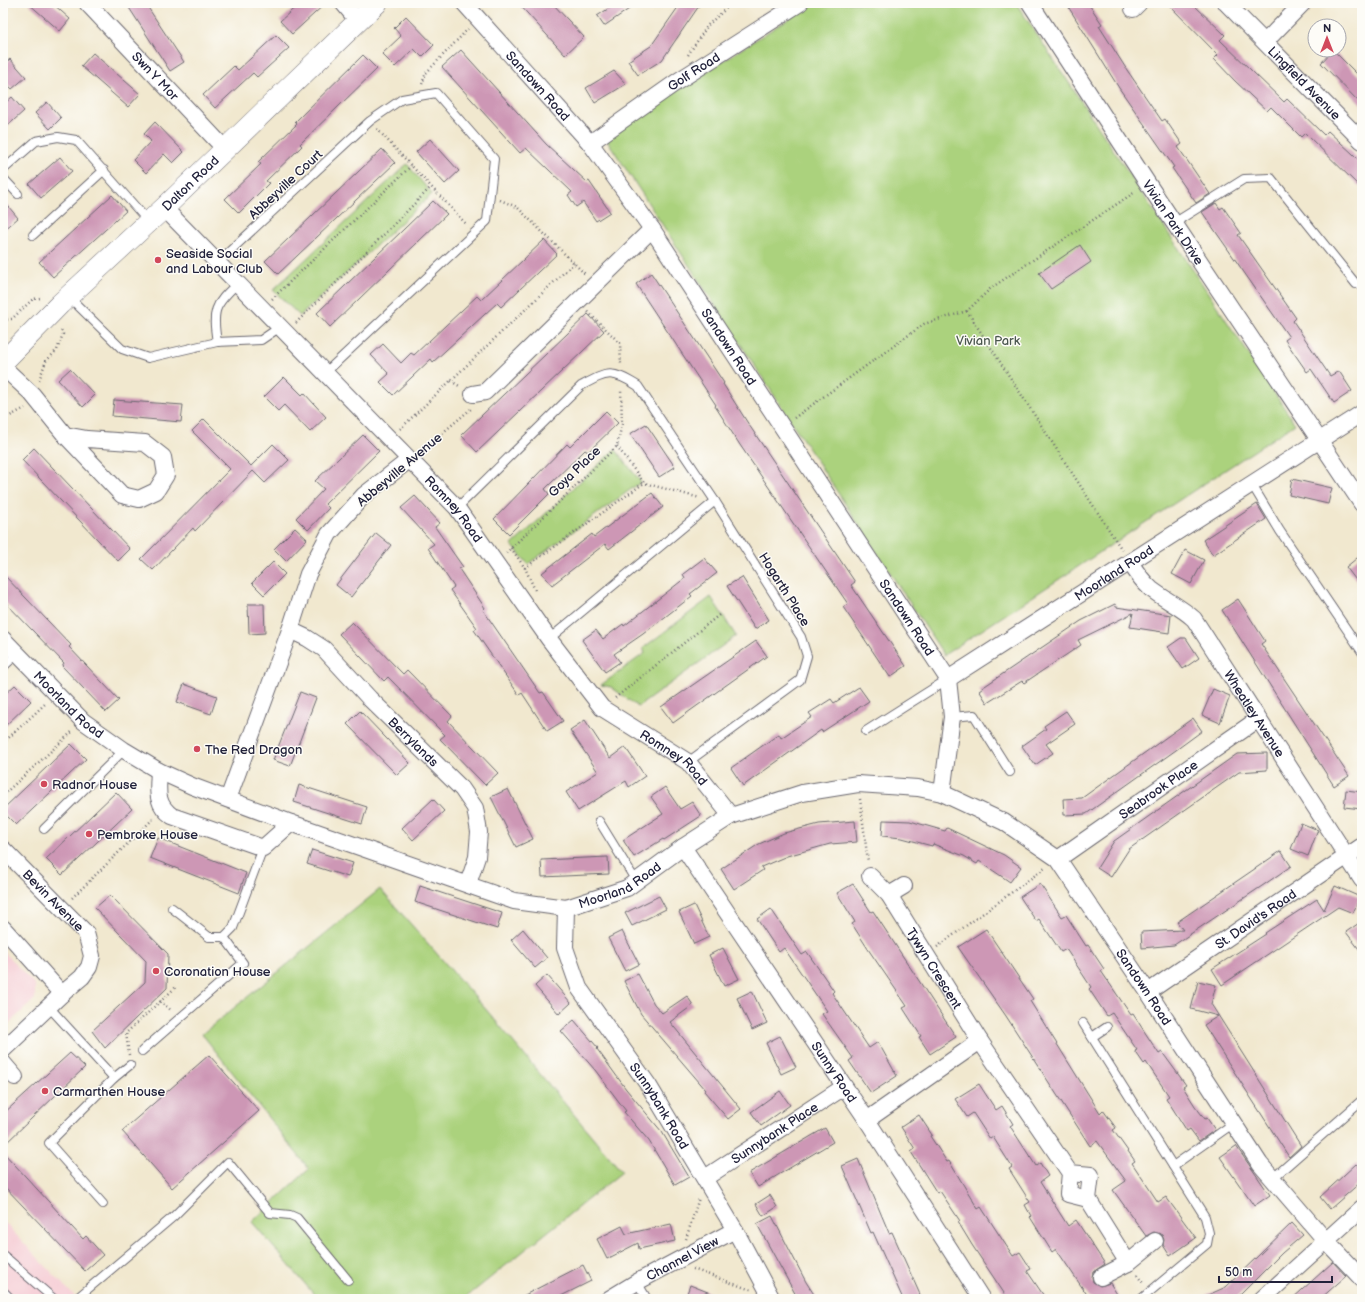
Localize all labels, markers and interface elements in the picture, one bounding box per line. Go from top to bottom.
north arrow [1307,18,1347,58]
text: N [1323,22,1331,35]
street label: Lingfield Avenue [1264,43,1344,124]
street label: Sandown Road [502,48,573,124]
street label: Swn Y Mor [128,49,182,104]
street label: Golf Road [665,49,723,95]
street label: Abbeyville Court [246,147,326,223]
street label: Dalton Road [159,153,223,215]
street label: Vivian Park Drive [1139,177,1207,268]
place label: Seaside Social and Labour Club [166,246,263,277]
marker: Seaside Social and Labour Club [153,255,163,265]
street label: Sandown Road [697,306,759,388]
park label: Vivian Park [956,333,1021,349]
street label: Abbeyville Avenue [354,429,446,510]
street label: Goya Place [545,443,604,501]
street label: Romney Road [421,473,486,546]
street label: Moorland Road [1072,542,1157,605]
street label: Hogarth Place [755,550,813,630]
street label: Sandown Road [876,576,937,659]
street label: Wheatley Avenue [1220,667,1288,761]
street label: Moorland Road [30,668,106,742]
street label: Berrylands [384,714,442,771]
street label: Romney Road [637,727,710,789]
place label: The Red Dragon [205,742,302,758]
marker: The Red Dragon [192,744,202,754]
street label: Seabrook Place [1116,757,1201,823]
place label: Radnor House [52,777,137,793]
marker: Radnor House [39,779,49,789]
place label: Pembroke House [97,827,198,843]
marker: Pembroke House [84,829,94,839]
street label: Moorland Road [577,859,664,912]
street label: Bevin Avenue [19,867,87,935]
street label: St. David's Road [1212,886,1300,953]
street label: Tywyn Crescent [903,925,965,1012]
street label: Sandown Road [1112,946,1174,1029]
place label: Coronation House [164,964,271,980]
marker: Coronation House [151,966,161,976]
street label: Sunny Road [807,1039,860,1106]
street label: Sunnybank Road [626,1060,692,1152]
place label: Carmarthen House [53,1084,165,1100]
marker: Carmarthen House [40,1086,50,1096]
street label: Sunnybank Place [729,1099,822,1168]
street label: Channel View [644,1233,722,1285]
scale bar [1219,1258,1332,1284]
text: 50 m [1225,1265,1252,1280]

